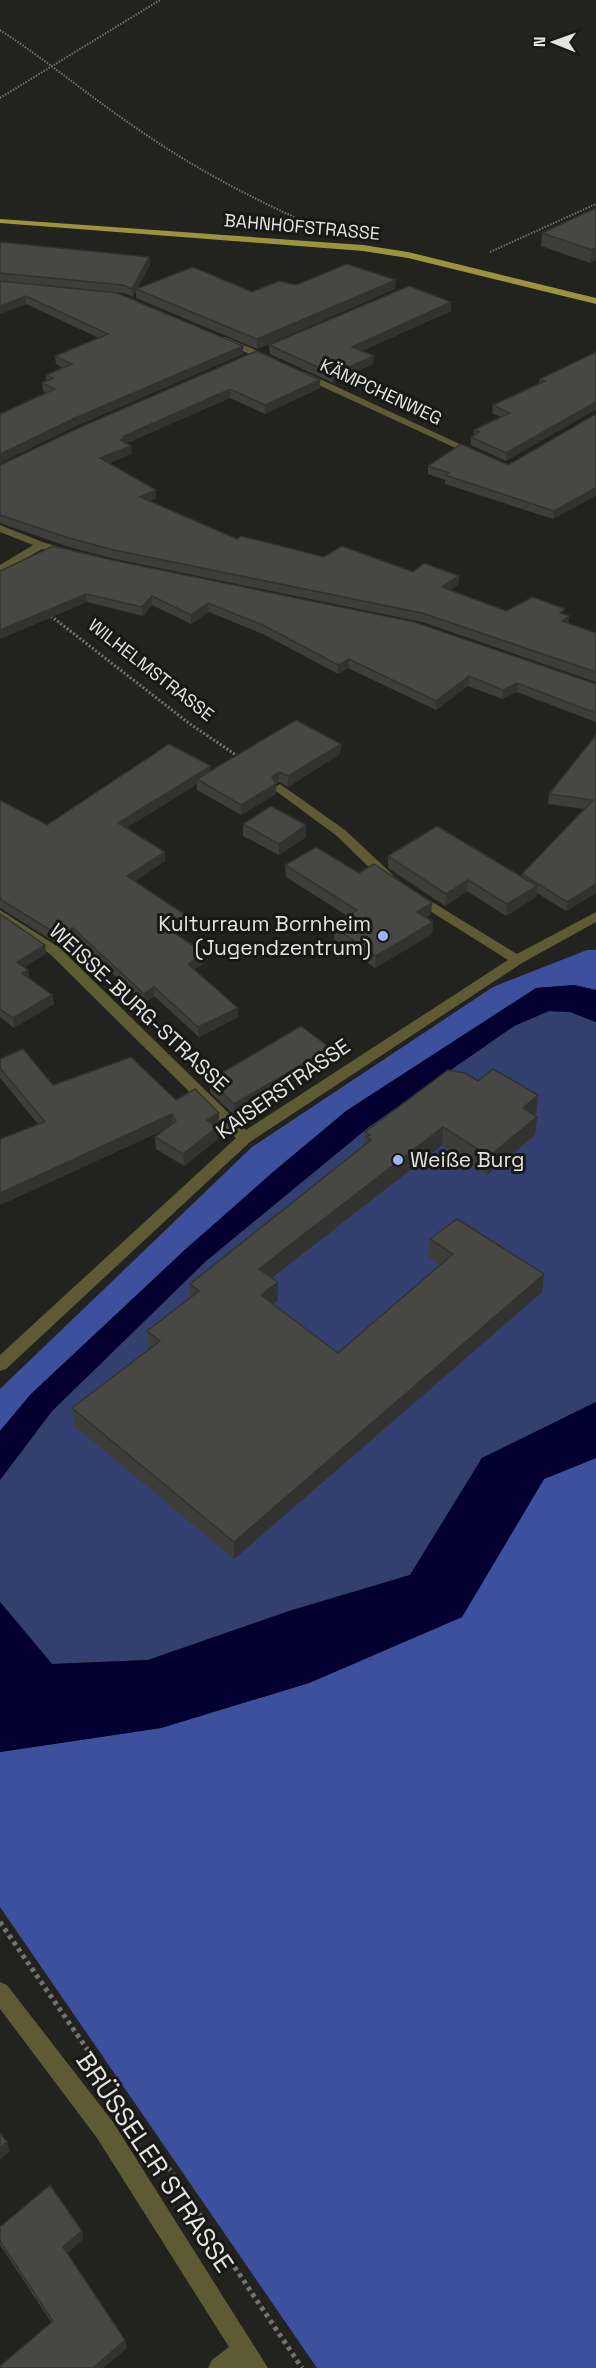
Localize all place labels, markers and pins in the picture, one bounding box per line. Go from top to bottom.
place label: Kulturraum Bornheim (Jugendzentrum) [158,910,371,961]
marker: Kulturraum Bornheim (Jugendzentrum) [376,929,390,943]
place label: Weiße Burg [410,1146,524,1173]
marker: Weiße Burg [391,1153,405,1167]

